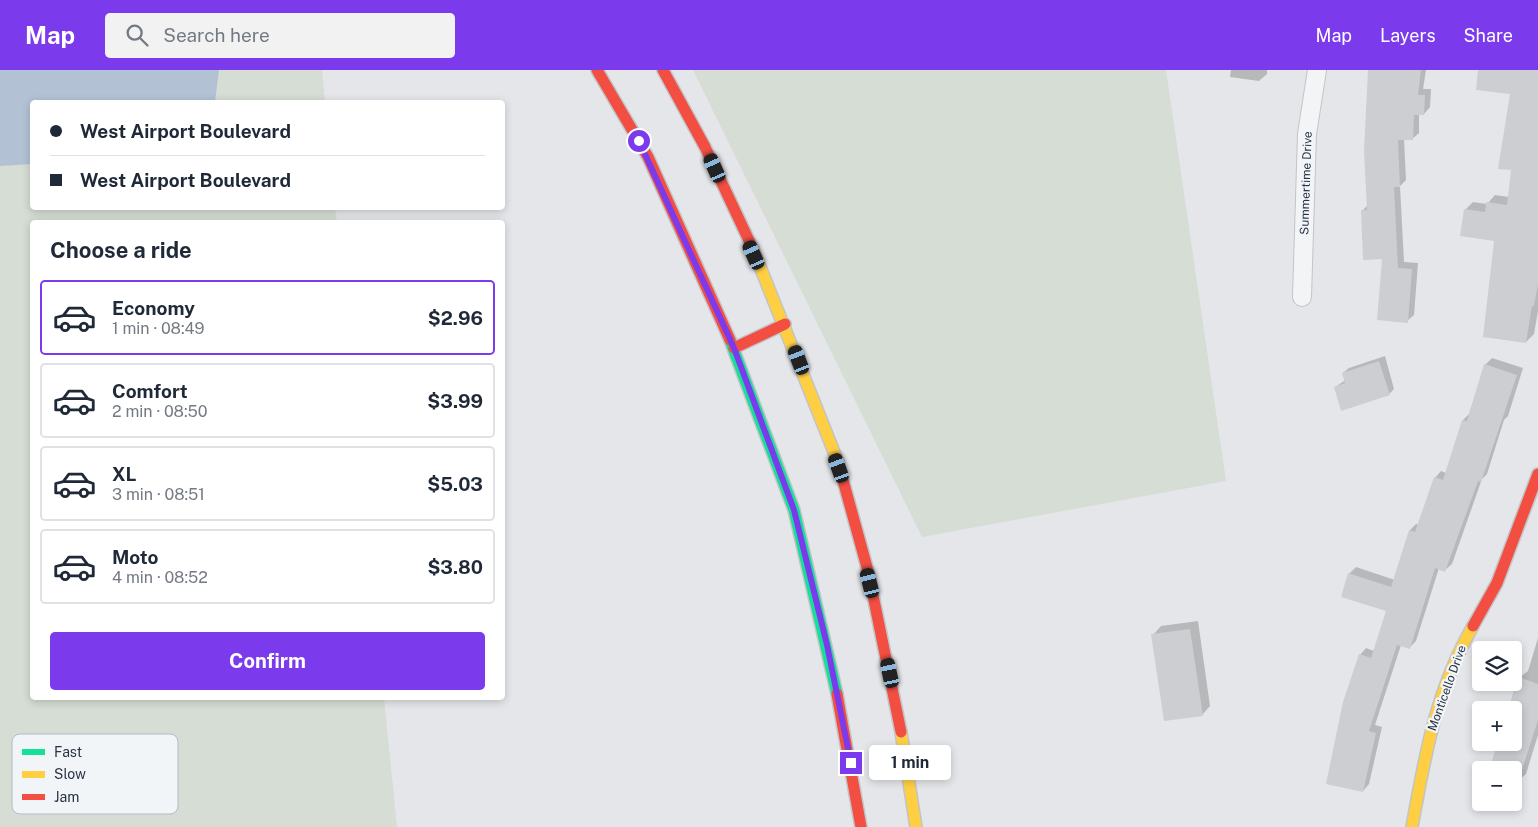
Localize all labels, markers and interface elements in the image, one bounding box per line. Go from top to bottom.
search box [105,13,455,58]
text: Map [25,21,75,49]
icon: search [123,21,151,49]
text: Search here [163,24,270,46]
text: Map [1316,25,1352,46]
text: Layers [1380,25,1436,46]
text: Share [1464,25,1513,46]
text: West Airport Boulevard [80,120,291,142]
route start [628,130,650,152]
street label: Summertime Drive [1297,131,1315,235]
car [702,151,727,185]
text: West Airport Boulevard [80,169,291,191]
text: Choose a ride [50,237,192,263]
car [741,238,766,272]
icon: car [52,295,97,340]
text: Economy [112,297,195,319]
text: $2.96 [428,307,483,329]
text: 1 min · 08:49 [112,319,204,338]
car [786,343,811,377]
icon: car [52,378,97,423]
text: Comfort [112,380,188,402]
text: $3.99 [427,390,483,412]
text: 2 min · 08:50 [112,402,208,421]
car [826,451,851,485]
icon: car [52,461,97,506]
text: XL [112,463,137,485]
text: $5.03 [427,473,483,495]
text: 3 min · 08:51 [112,485,205,504]
icon: car [52,544,97,589]
text: Moto [112,546,158,568]
text: $3.80 [427,556,483,578]
car [859,567,880,599]
text: 4 min · 08:52 [112,568,208,587]
button: Confirm [50,632,485,690]
map controls [1472,641,1522,811]
button: layers [1472,641,1522,691]
street label: Monticello Drive [1425,643,1469,733]
car [879,657,900,689]
button: + [1472,701,1522,751]
legend [12,734,178,814]
text: Fast [54,744,82,760]
callout: 1 min [868,746,951,780]
route end [840,752,862,774]
text: 1 min [891,753,929,772]
button: − [1472,761,1522,811]
text: Slow [54,766,86,782]
text: Jam [54,789,79,805]

